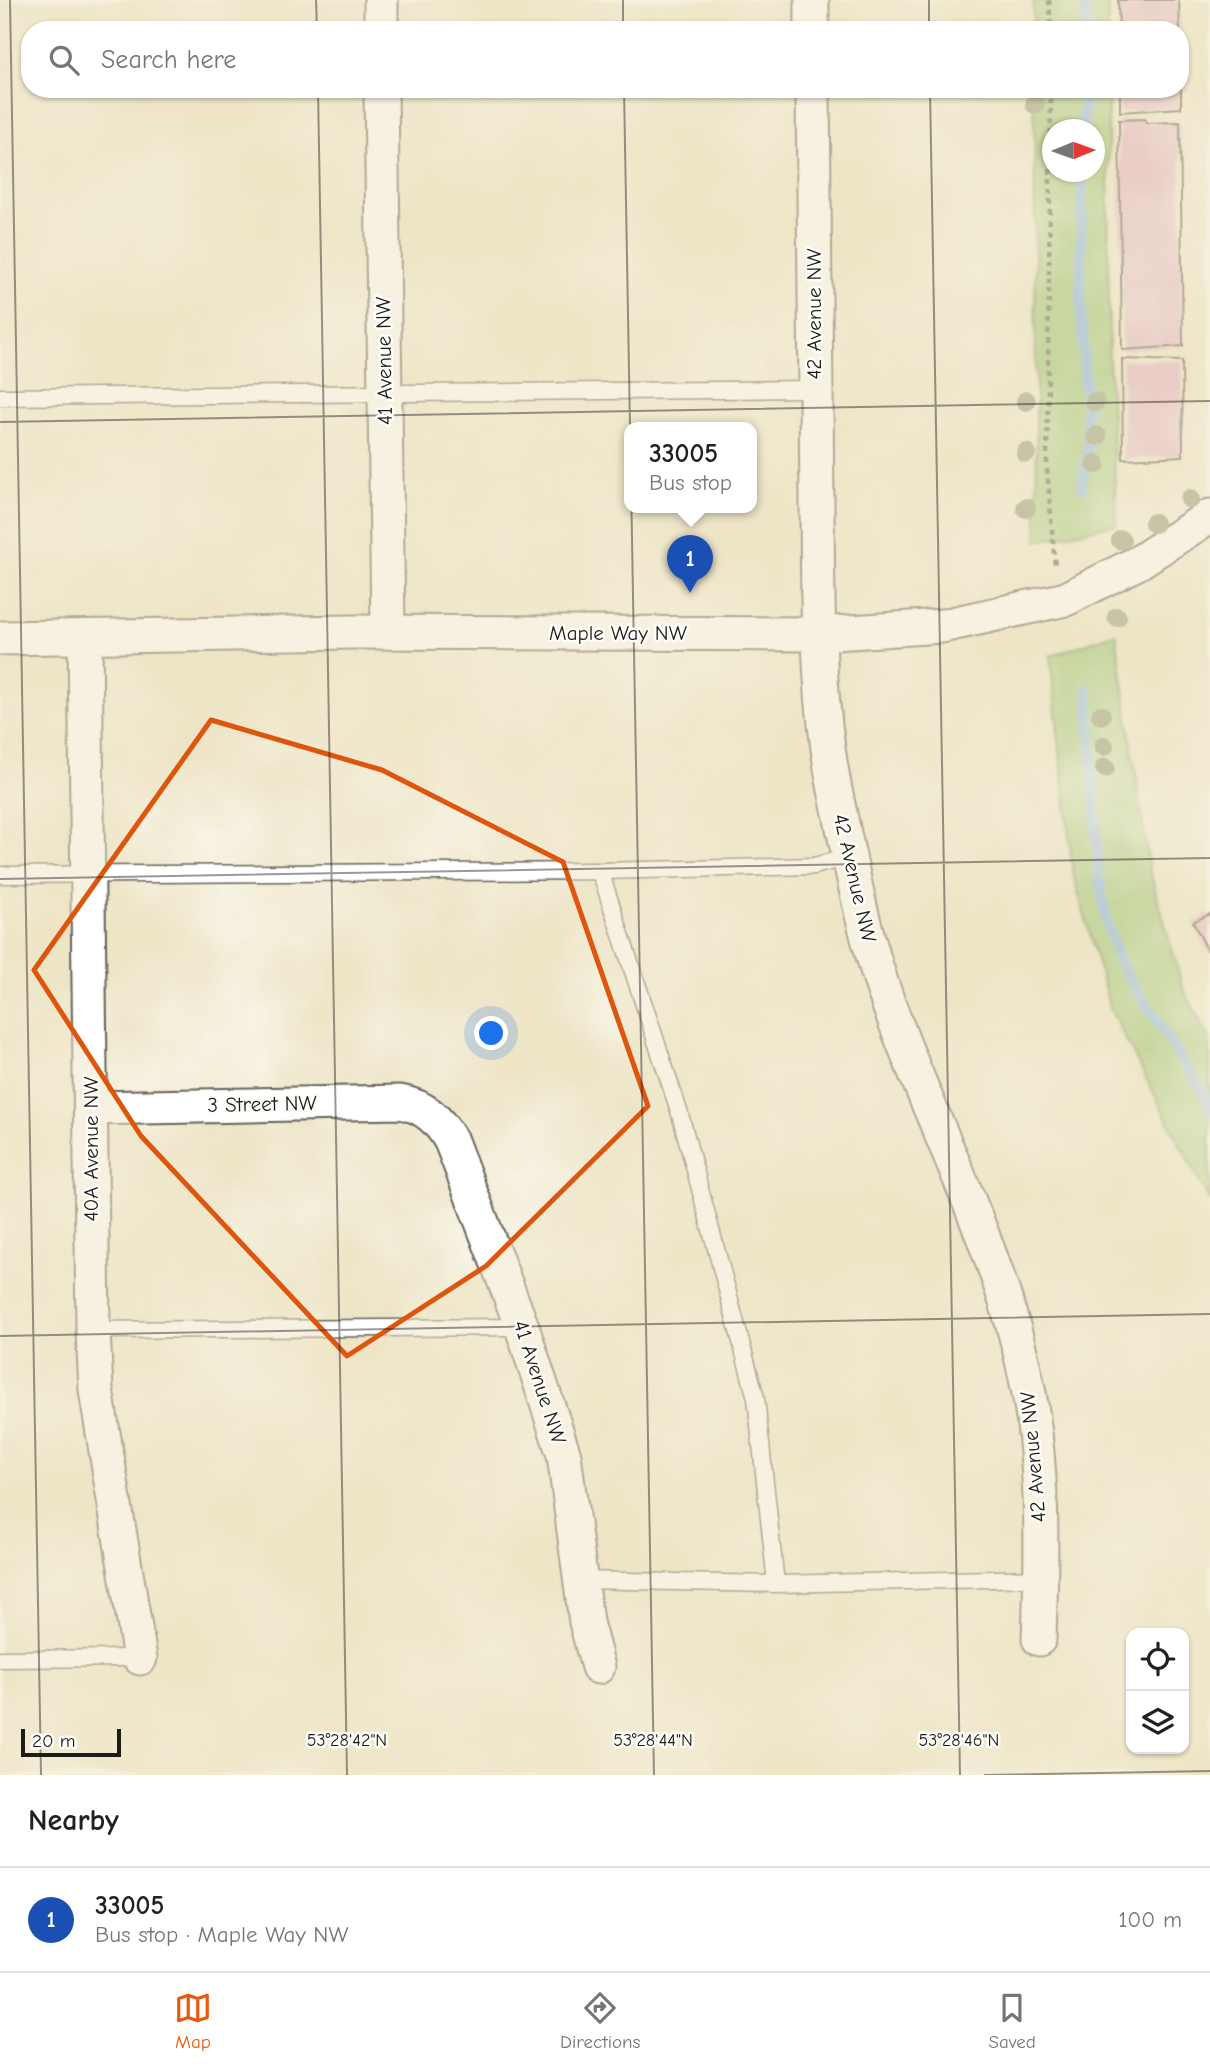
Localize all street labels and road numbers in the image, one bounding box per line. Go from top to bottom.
street label: 42 Avenue NW [802,248,826,380]
street label: 41 Avenue NW [371,296,397,425]
street label: Maple Way NW [549,621,688,645]
street label: 42 Avenue NW [829,811,882,945]
street label: 40A Avenue NW [79,1076,103,1222]
street label: 3 Street NW [207,1091,318,1117]
street label: 41 Avenue NW [509,1317,572,1448]
street label: 42 Avenue NW [1015,1390,1051,1523]

